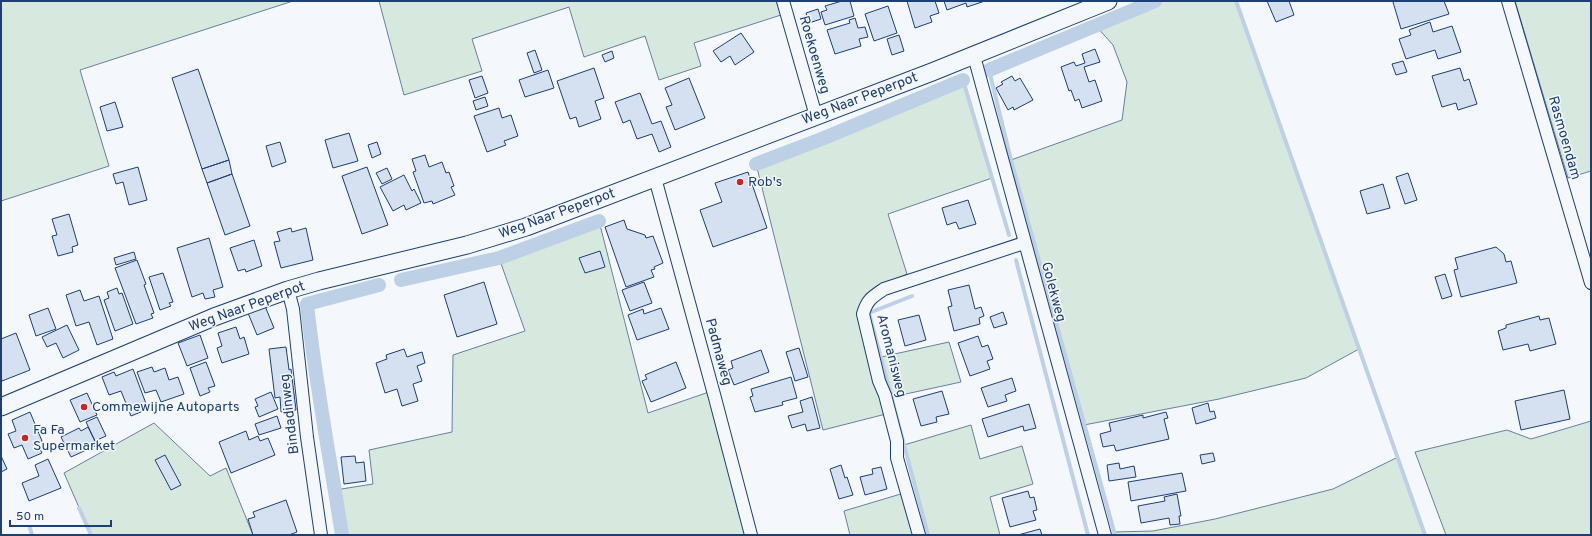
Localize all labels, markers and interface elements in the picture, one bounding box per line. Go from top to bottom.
street label: Roekoenweg [795,14,833,96]
street label: Weg Naar Peperpot [800,69,920,129]
street label: Rasmoendam [1544,94,1584,182]
place label: Rob's [748,174,782,191]
marker: Rob's [735,177,745,187]
street label: Weg Naar Peperpot [497,185,617,243]
street label: Golekweg [1037,260,1069,324]
street label: Weg Naar Peperpot [187,278,307,336]
street label: Aromanisweg [872,313,910,399]
street label: Padmaweg [701,317,735,387]
street label: Bindadinweg [277,373,303,455]
place label: Commewijne Autoparts [92,399,240,416]
marker: Commewijne Autoparts [79,402,89,412]
place label: Fa Fa Supermarket [33,422,115,455]
marker: Fa Fa Supermarket [20,433,30,443]
scale bar [10,502,111,528]
text: 50 m [16,509,44,525]

